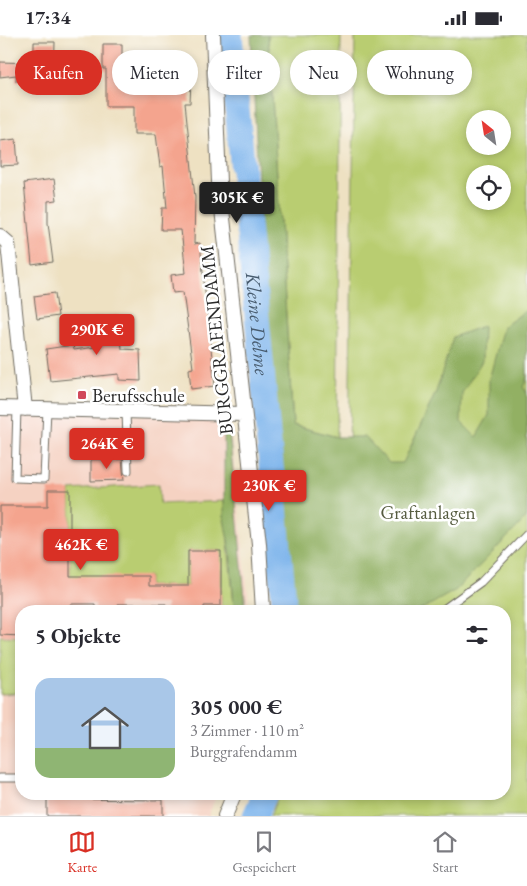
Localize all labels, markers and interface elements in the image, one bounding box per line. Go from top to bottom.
text: 17:34 [25,5,71,30]
chip: Kaufen [15,50,102,95]
chip: Mieten [112,50,198,95]
chip: Filter [208,50,280,95]
chip: Neu [290,50,357,95]
chip: Wohnung [367,50,472,95]
north arrow [466,110,511,155]
map controls [466,110,511,210]
button: locate [466,165,511,210]
pin: 305K € [196,181,278,224]
text: 305K € [210,187,264,208]
street label: BURGGRAFENDAMM [194,244,239,436]
water label: Kleine Delme [240,270,275,376]
pin: 290K € [56,313,138,356]
text: 290K € [70,319,124,340]
place label: Berufsschule [92,383,185,408]
marker: Berufsschule [76,389,88,401]
pin: 264K € [66,427,148,470]
text: 264K € [80,433,134,454]
pin: 230K € [228,469,310,512]
text: 230K € [242,475,296,496]
park label: Graftanlagen [380,500,476,525]
pin: 462K € [40,529,122,571]
text: 462K € [54,534,108,555]
icon: filters [463,621,491,649]
text: 5 Objekte [35,622,121,649]
text: 305 000 € [190,693,282,720]
icon: home [75,698,135,758]
text: 3 Zimmer · 110 m² [190,720,304,741]
text: Burggrafendamm [190,741,298,762]
tab: Karte [68,828,97,876]
tab: Gespeichert [232,828,296,876]
tab: Start [431,828,459,876]

